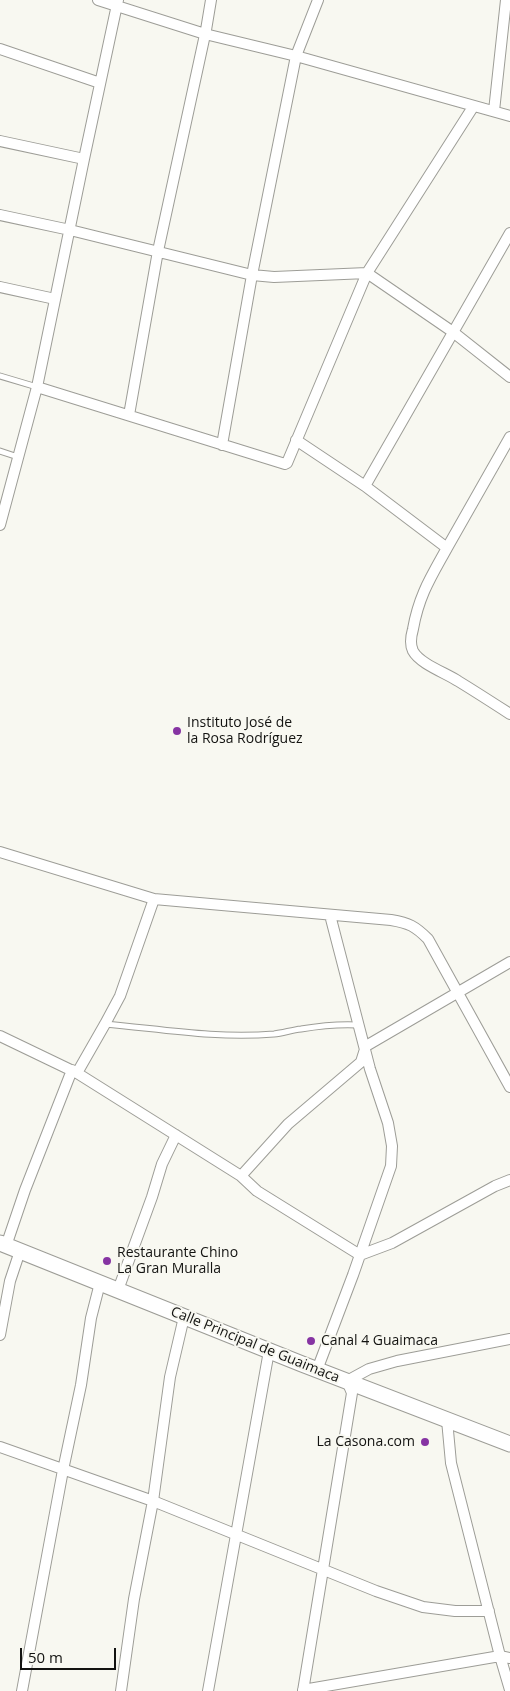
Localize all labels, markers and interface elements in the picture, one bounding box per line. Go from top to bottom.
place label: Instituto José de la Rosa Rodríguez [187,715,303,748]
marker: Instituto José de la Rosa Rodríguez [171,725,183,737]
place label: Restaurante Chino La Gran Muralla [117,1245,238,1278]
marker: Restaurante Chino La Gran Muralla [101,1255,113,1267]
street label: Calle Principal de Guaimaca [168,1303,342,1387]
place label: Canal 4 Guaimaca [321,1333,438,1349]
marker: Canal 4 Guaimaca [305,1335,317,1347]
place label: La Casona.com [316,1434,415,1450]
marker: La Casona.com [419,1436,431,1448]
scale bar [22,1638,119,1670]
text: 50 m [28,1647,63,1667]

